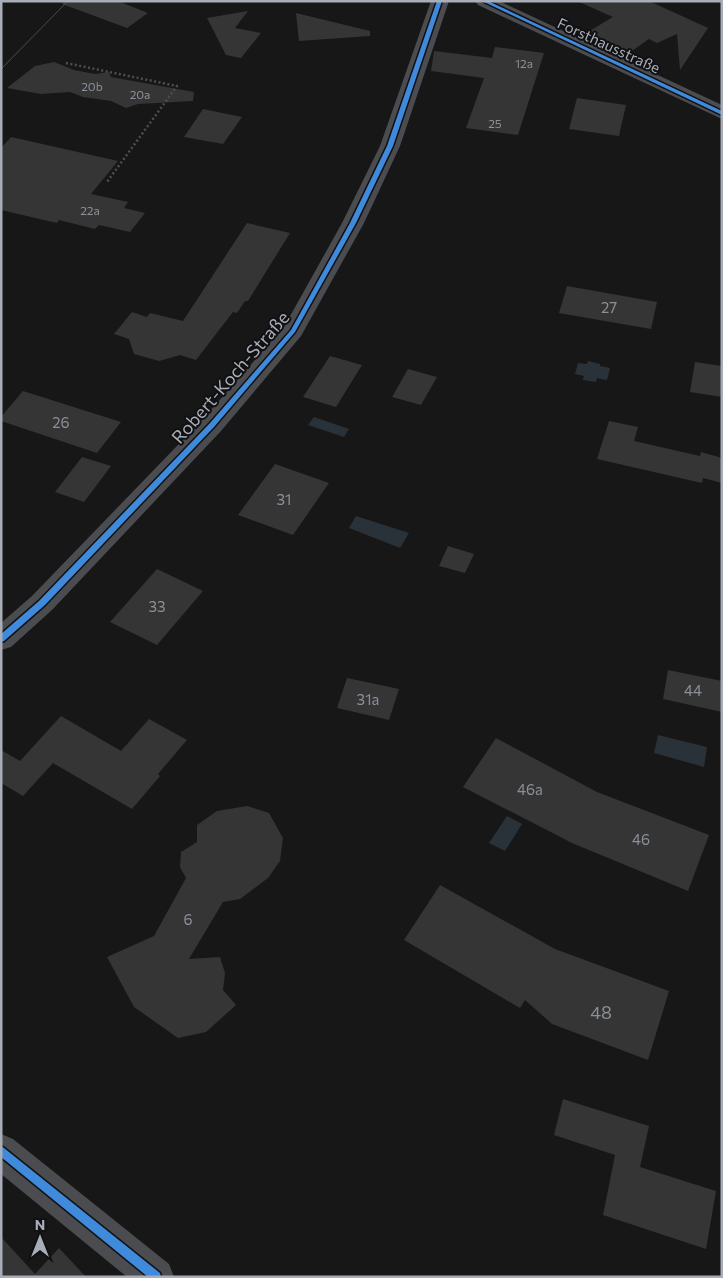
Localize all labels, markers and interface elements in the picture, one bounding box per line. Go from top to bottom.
street label: Forsthausstraße [555,13,663,77]
house number: 12a [515,56,533,70]
house number: 20b [81,79,103,93]
house number: 20a [130,87,150,101]
house number: 25 [488,116,502,130]
house number: 22a [80,203,100,217]
house number: 27 [601,298,617,316]
street label: Robert-Koch-Straße [167,306,293,448]
house number: 26 [52,413,70,431]
house number: 31 [277,490,291,508]
house number: 33 [148,597,166,615]
house number: 44 [684,681,702,699]
house number: 31a [357,690,379,708]
house number: 46a [517,780,543,798]
house number: 46 [632,830,650,848]
house number: 6 [183,910,193,928]
house number: 48 [590,1001,612,1023]
north arrow [15,1213,65,1263]
text: N [35,1216,45,1233]

